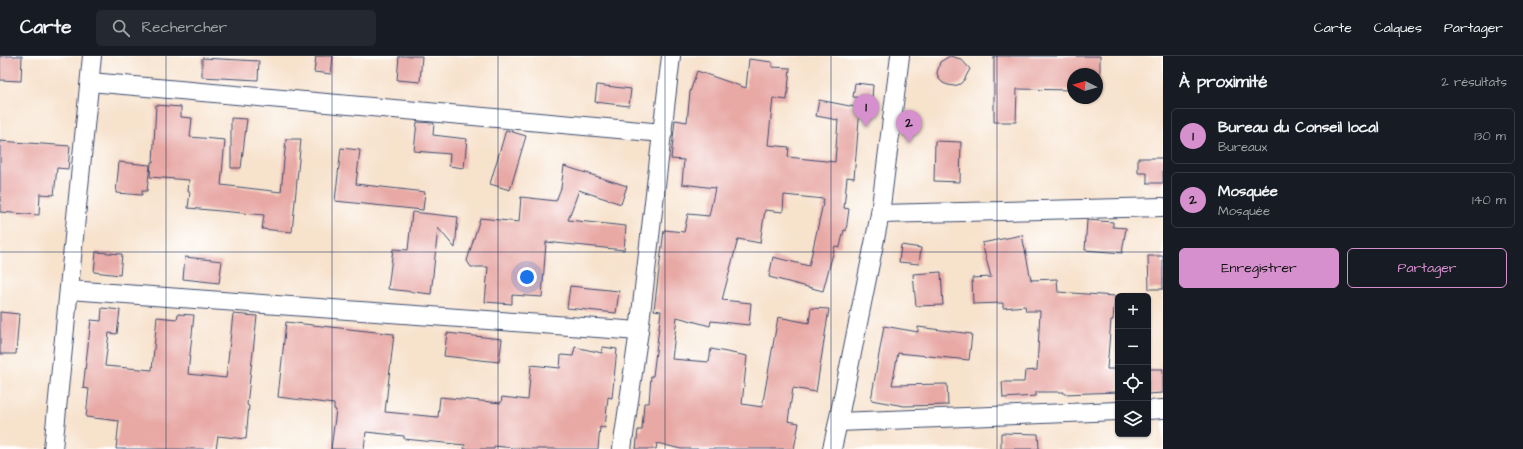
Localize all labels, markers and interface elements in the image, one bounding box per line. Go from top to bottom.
search box [96,10,376,46]
text: Carte [20,14,72,41]
icon: search [110,17,132,39]
text: Rechercher [142,17,227,38]
text: Carte [1314,18,1352,38]
text: Calques [1374,18,1422,38]
text: Partager [1444,18,1503,38]
north arrow [1067,68,1103,104]
text: À proximité [1179,70,1268,94]
text: 2 résultats [1441,73,1507,91]
pin: 1 [853,94,879,127]
pin: 2 [896,110,922,143]
text: Bureau du Conseil local [1218,117,1378,138]
text: 1 [1192,127,1194,145]
text: 130 m [1474,127,1506,145]
text: Bureaux [1218,138,1267,156]
text: Mosquée [1218,181,1278,202]
text: 2 [1189,191,1197,209]
text: 140 m [1472,191,1506,209]
text: Mosquée [1218,202,1270,220]
button: Enregistrer [1179,248,1339,288]
button: Partager [1347,248,1507,288]
your location [517,267,537,287]
map controls [1115,293,1151,437]
button: + [1115,293,1151,329]
button: − [1115,329,1151,365]
button: locate [1115,365,1151,401]
button: layers [1115,401,1151,437]

